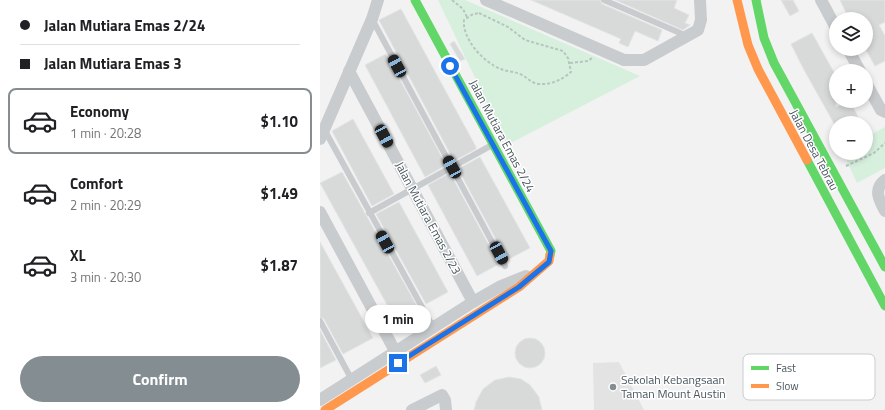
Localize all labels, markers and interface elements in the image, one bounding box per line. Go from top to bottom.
map controls [829,12,873,160]
button: layers [829,12,873,56]
text: Jalan Mutiara Emas 2/24 [44,14,205,37]
text: Jalan Mutiara Emas 3 [44,52,182,75]
car [386,53,408,79]
route start [441,57,459,75]
button: + [829,64,873,108]
street label: Jalan Mutiara Emas 2/24 [465,76,540,196]
text: Economy [70,100,129,123]
icon: car [22,103,58,139]
street label: Jalan Desa Tebrau [785,106,844,194]
text: $1.10 [261,110,298,133]
button: − [829,116,873,160]
text: 1 min · 20:28 [70,123,141,143]
car [373,123,395,149]
car [441,154,463,180]
street label: Jalan Mutiara Emas 2/23 [391,158,466,278]
text: Comfort [70,172,123,195]
icon: car [22,175,58,211]
text: $1.49 [261,182,298,205]
text: 2 min · 20:29 [70,195,141,215]
car [374,229,396,255]
car [488,240,510,266]
text: XL [70,244,86,267]
icon: car [22,247,58,283]
text: $1.87 [261,254,298,277]
text: 3 min · 20:30 [70,267,141,287]
callout: 1 min [365,305,431,333]
text: 1 min [382,309,414,329]
route end [389,354,407,372]
legend [743,354,875,400]
button: Confirm [20,356,300,402]
text: Fast [776,360,796,376]
place label: Sekolah Kebangsaan Taman Mount Austin [621,370,726,403]
text: Slow [776,378,799,394]
marker: Sekolah Kebangsaan Taman Mount Austin [608,382,618,392]

